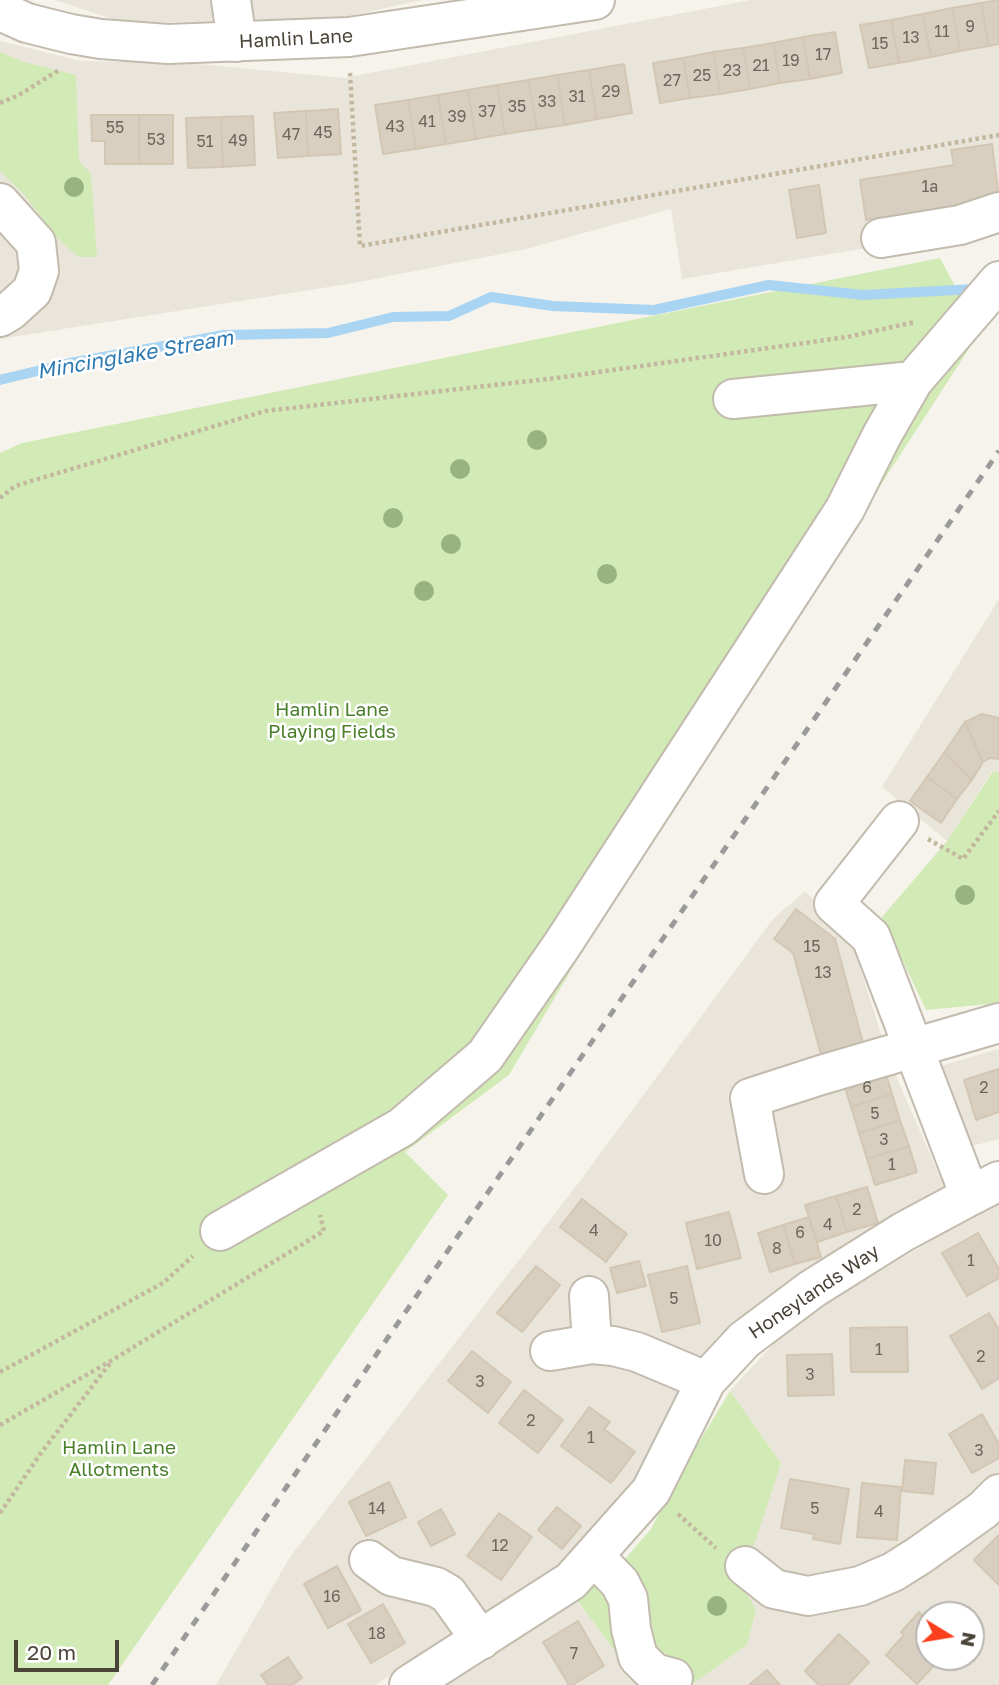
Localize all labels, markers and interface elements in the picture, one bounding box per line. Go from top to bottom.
house number: 9 [965,17,975,37]
house number: 11 [934,22,950,42]
street label: Hamlin Lane [238,25,354,53]
house number: 13 [902,28,920,48]
house number: 15 [871,34,889,54]
house number: 17 [815,45,831,65]
house number: 19 [782,51,800,71]
house number: 21 [752,56,770,76]
house number: 23 [723,61,741,81]
house number: 25 [693,66,711,86]
house number: 27 [663,71,681,91]
house number: 29 [602,82,620,102]
house number: 31 [568,87,586,107]
house number: 33 [538,92,556,112]
house number: 35 [508,97,526,117]
house number: 37 [478,102,496,122]
house number: 39 [447,107,467,127]
house number: 41 [418,112,436,132]
house number: 43 [385,117,405,137]
house number: 55 [106,118,124,138]
house number: 45 [313,123,333,143]
house number: 47 [282,125,300,145]
house number: 53 [147,130,165,150]
house number: 49 [228,131,248,151]
house number: 51 [196,132,214,152]
house number: 1a [922,177,938,197]
water label: Mincinglake Stream [35,325,235,385]
park label: Hamlin Lane Playing Fields [268,699,396,743]
house number: 15 [803,937,821,957]
house number: 13 [814,963,832,983]
house number: 6 [862,1078,872,1098]
house number: 2 [979,1078,989,1098]
house number: 5 [870,1104,880,1124]
house number: 3 [879,1130,889,1150]
house number: 1 [888,1155,896,1175]
house number: 2 [852,1200,862,1220]
house number: 4 [823,1215,833,1235]
house number: 4 [589,1221,599,1241]
house number: 6 [795,1223,805,1243]
house number: 10 [704,1231,722,1251]
house number: 8 [772,1239,782,1259]
street label: Honeylands Way [745,1240,883,1344]
house number: 1 [967,1251,975,1271]
house number: 5 [669,1289,679,1309]
house number: 1 [875,1340,883,1360]
house number: 2 [976,1347,986,1367]
house number: 3 [805,1365,815,1385]
house number: 3 [475,1372,485,1392]
house number: 2 [526,1411,536,1431]
house number: 1 [587,1428,595,1448]
park label: Hamlin Lane Allotments [62,1437,176,1481]
house number: 3 [974,1441,984,1461]
house number: 14 [368,1499,386,1519]
house number: 5 [810,1499,820,1519]
house number: 4 [874,1502,884,1522]
house number: 12 [491,1536,509,1556]
house number: 16 [323,1587,341,1607]
north arrow [915,1601,985,1671]
house number: 18 [368,1624,386,1644]
scale bar [18,1626,122,1670]
text: N [956,1630,982,1649]
text: 20 m [27,1639,76,1665]
house number: 7 [570,1644,578,1664]

